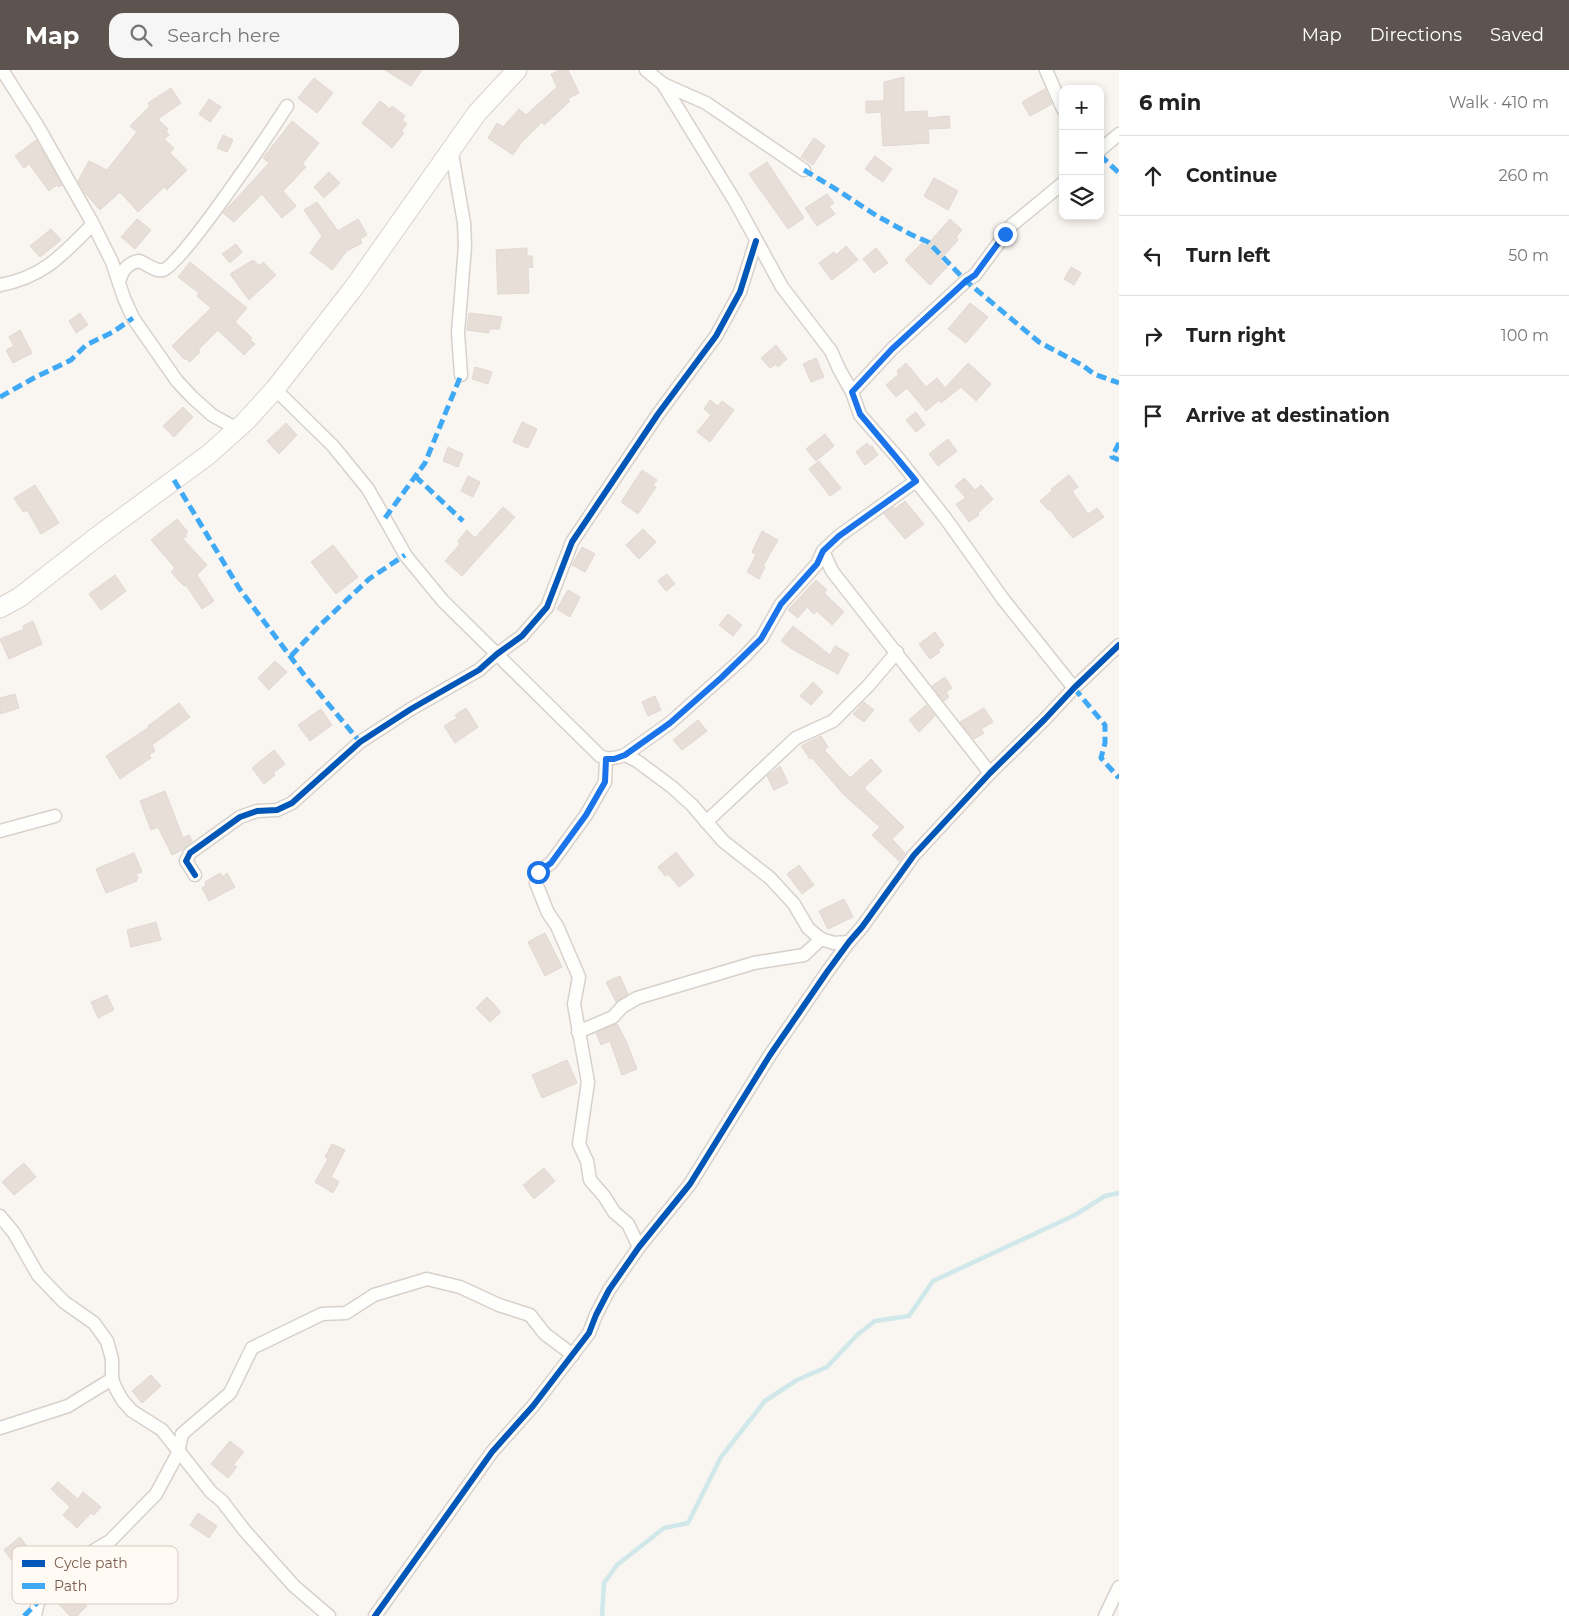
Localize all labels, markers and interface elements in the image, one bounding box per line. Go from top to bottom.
search box [109,13,459,58]
text: Map [25,21,79,50]
icon: search [127,21,155,49]
text: Search here [167,24,280,47]
text: Map [1302,24,1342,46]
text: Directions [1370,24,1462,46]
text: Saved [1490,24,1544,46]
map controls [1059,85,1104,220]
button: + [1059,85,1104,130]
text: 6 min [1139,90,1201,115]
text: Walk · 410 m [1449,93,1549,112]
button: − [1059,130,1104,175]
icon: ahead [1139,162,1167,190]
text: Continue [1186,164,1277,187]
text: 260 m [1498,166,1549,185]
button: layers [1059,175,1104,220]
route end [994,223,1017,246]
icon: left [1139,242,1167,270]
text: Turn left [1186,244,1271,267]
text: 50 m [1508,246,1549,265]
icon: right [1139,322,1167,350]
text: Turn right [1186,324,1286,347]
text: 100 m [1501,326,1549,345]
icon: arrive [1139,402,1167,430]
text: Arrive at destination [1186,404,1390,427]
route start [527,861,550,884]
legend [12,1546,178,1604]
text: Cycle path [54,1554,128,1572]
text: Path [54,1577,87,1595]

